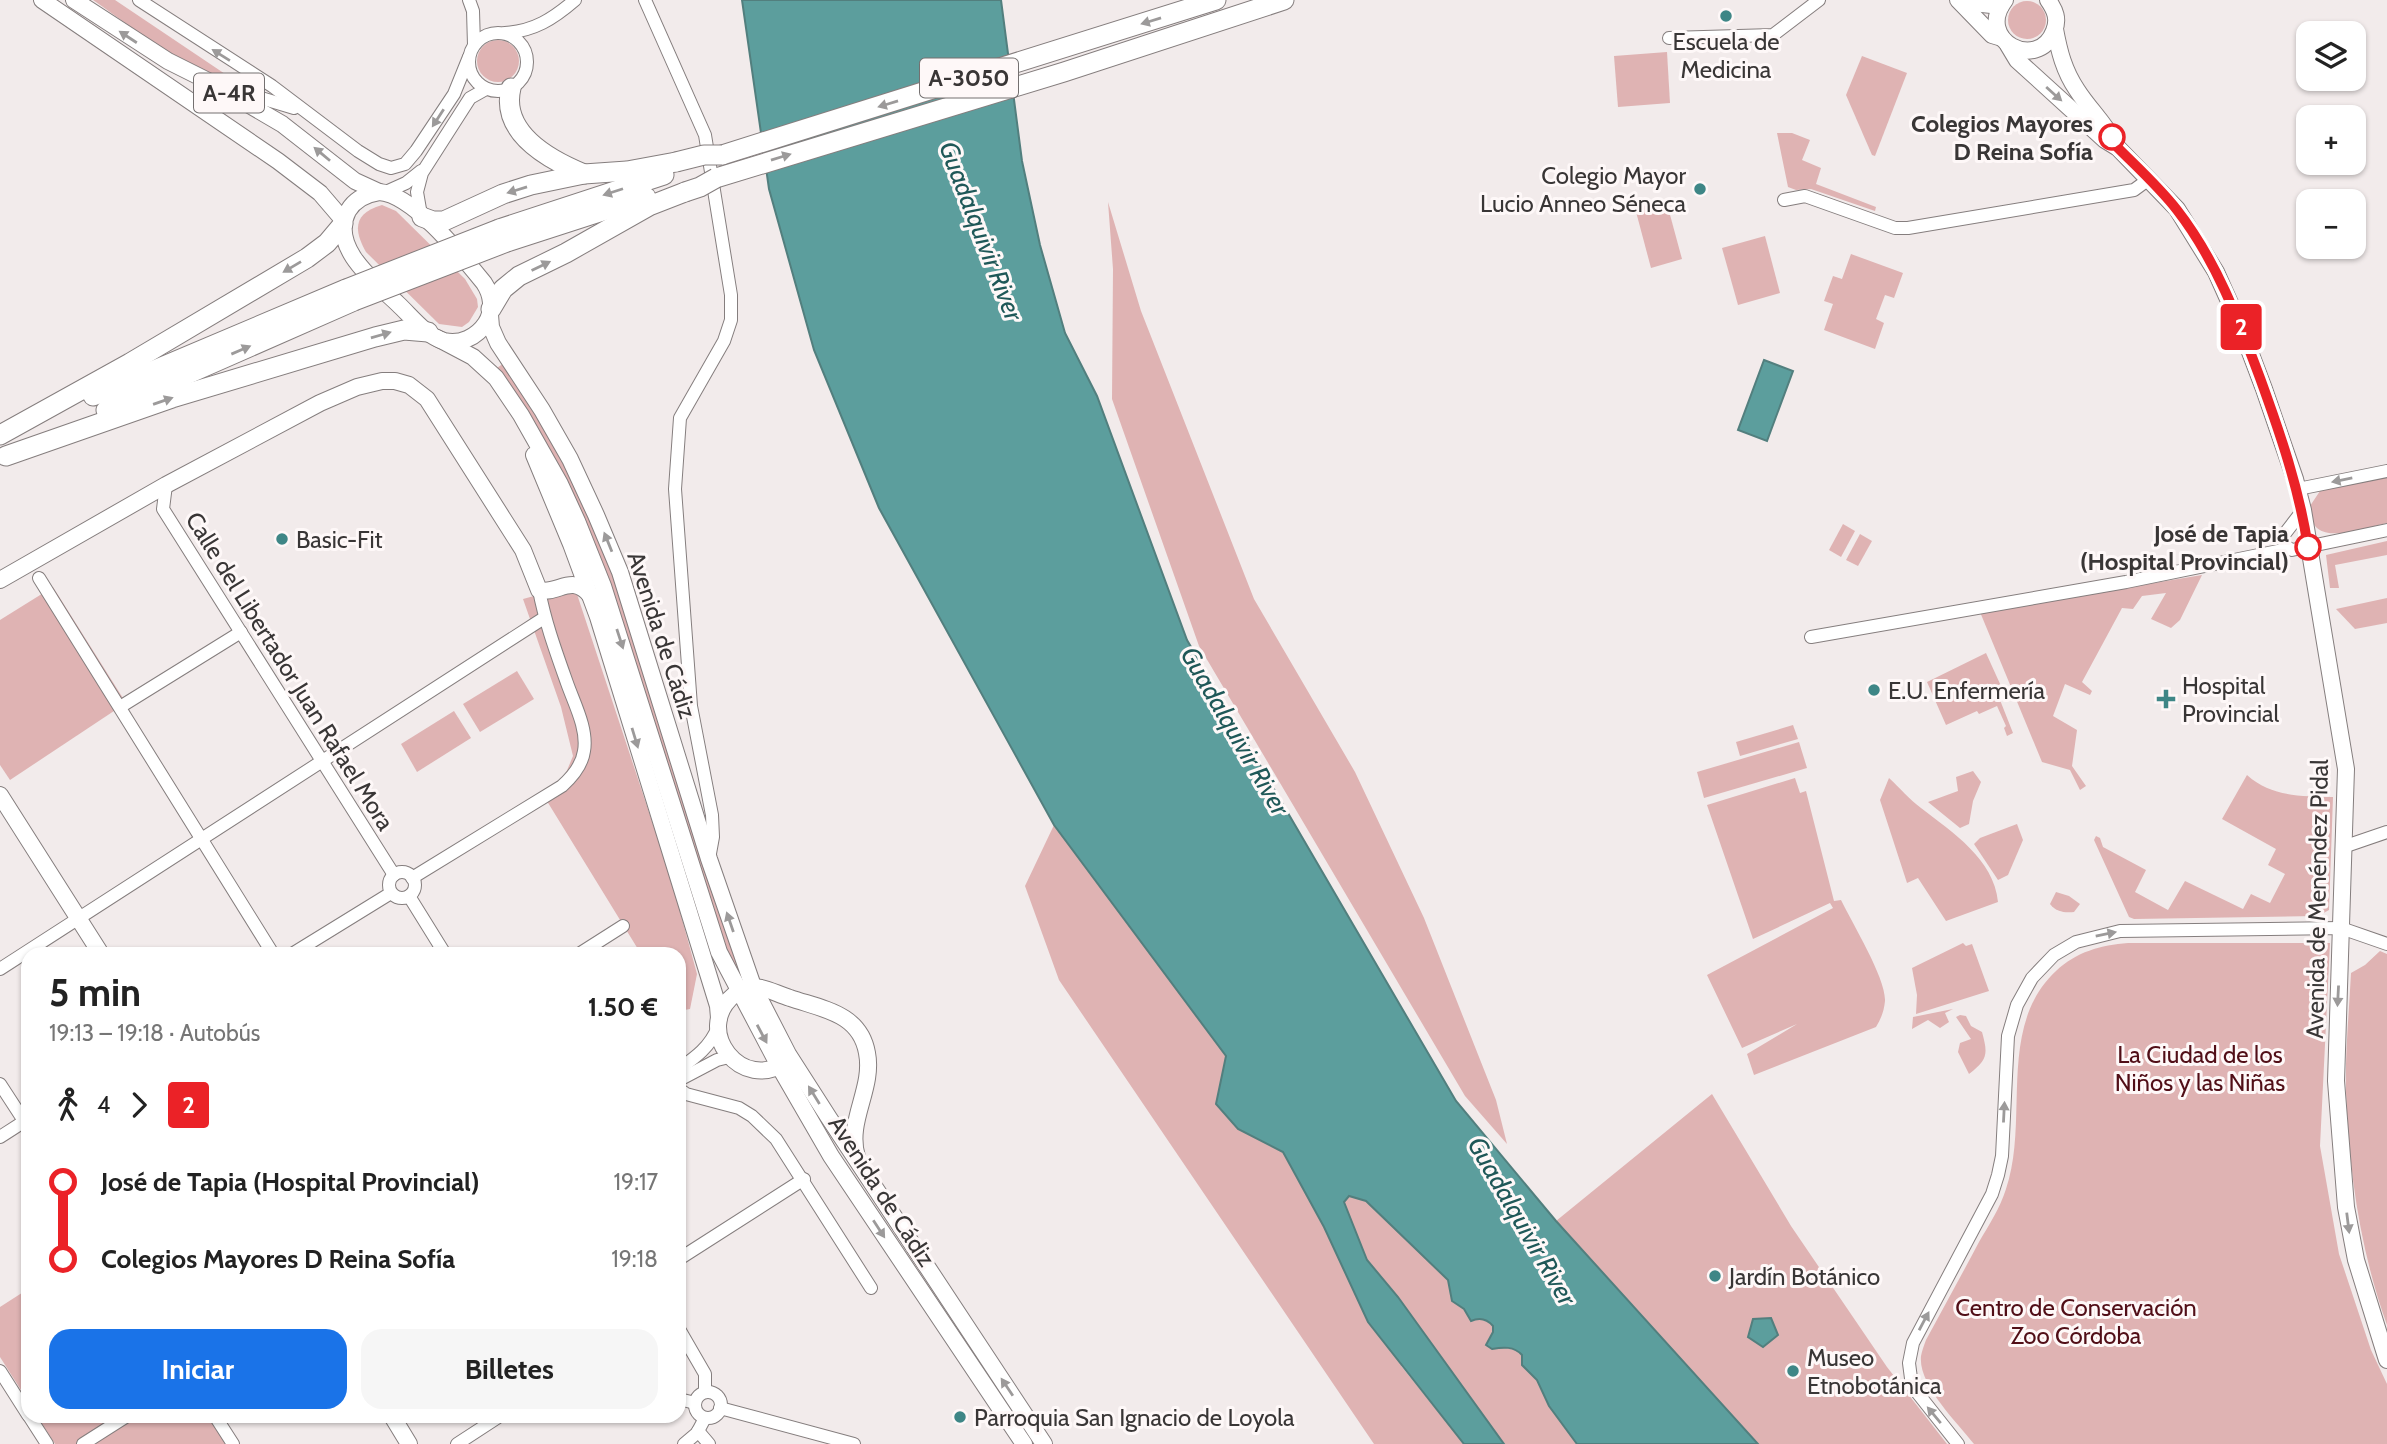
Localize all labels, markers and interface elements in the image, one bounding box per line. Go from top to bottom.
marker: Escuela de Medicina [1718,8,1734,24]
one-way arrow [1141,16,1162,26]
map controls [2296,21,2366,259]
button: layers [2296,21,2366,91]
place label: Escuela de Medicina [1672,27,1780,84]
one-way arrow [119,30,138,43]
one-way arrow [212,48,231,61]
road number: A-3050 [920,58,1018,97]
road number: A-4R [194,74,264,113]
one-way arrow [2045,86,2063,102]
one-way arrow [877,99,898,109]
button: + [2296,105,2366,175]
one-way arrow [432,108,445,127]
place label: Colegios Mayores D Reina Sofía [1911,109,2093,166]
marker: Colegios Mayores D Reina Sofía [2099,124,2125,150]
water label: Guadalquivir River [932,137,1030,326]
one-way arrow [314,147,331,162]
one-way arrow [771,152,792,162]
place label: Colegio Mayor Lucio Anneo Séneca [1480,161,1686,218]
marker: Colegio Mayor Lucio Anneo Séneca [1692,181,1708,197]
one-way arrow [506,185,527,195]
one-way arrow [603,187,624,197]
button: − [2296,189,2366,259]
one-way arrow [531,260,551,271]
one-way arrow [282,261,301,274]
line badge: 2 [2218,304,2264,350]
text: 2 [2235,312,2247,341]
one-way arrow [371,330,392,340]
one-way arrow [230,344,251,355]
one-way arrow [153,395,174,406]
one-way arrow [2331,475,2353,486]
street label: Calle del Libertador Juan Rafael Mora [180,506,401,836]
place label: José de Tapia (Hospital Provincial) [2080,519,2289,576]
place label: Basic-Fit [296,525,383,554]
marker: Basic-Fit [274,531,290,547]
one-way arrow [602,531,613,552]
marker: José de Tapia (Hospital Provincial) [2295,534,2321,560]
street label: Avenida de Cádiz [621,548,703,722]
one-way arrow [615,629,626,650]
water label: Guadalquivir River [1174,641,1297,822]
place label: Hospital Provincial [2182,671,2280,728]
place label: E.U. Enfermería [1888,676,2045,705]
marker: E.U. Enfermería [1866,682,1882,698]
marker: Hospital Provincial [2156,689,2176,709]
one-way arrow [631,727,641,748]
street label: Avenida de Menéndez Pidal [2300,759,2334,1039]
one-way arrow [724,911,735,932]
one-way arrow [2095,928,2117,939]
text: 5 min [49,969,141,1016]
one-way arrow [2333,985,2344,1007]
text: 1.50 € [588,991,658,1023]
text: 19:13 – 19:18 · Autobús [49,1019,260,1047]
one-way arrow [756,1024,768,1044]
park label: La Ciudad de los Niños y las Niñas [2115,1040,2285,1097]
one-way arrow [808,1085,821,1105]
icon: walk [49,1086,87,1124]
icon: forward [120,1086,158,1124]
text: 2 [182,1090,195,1119]
text: 4 [97,1091,110,1119]
one-way arrow [1999,1101,2010,1123]
street label: Avenida de Cádiz [823,1110,941,1272]
water label: Guadalquivir River [1461,1131,1584,1312]
text: José de Tapia (Hospital Provincial) [101,1166,479,1198]
text: 19:17 [614,1168,658,1196]
one-way arrow [2343,1212,2354,1234]
one-way arrow [872,1220,886,1238]
text: Colegios Mayores D Reina Sofía [101,1243,455,1275]
text: 19:18 [611,1245,658,1273]
place label: Jardín Botánico [1728,1262,1880,1291]
marker: Jardín Botánico [1707,1268,1723,1284]
park label: Centro de Conservación Zoo Córdoba [1955,1293,2197,1350]
one-way arrow [1918,1311,1930,1331]
button: Iniciar [49,1329,347,1409]
button: Billetes [361,1329,658,1409]
place label: Museo Etnobotánica [1807,1343,1942,1400]
marker: Museo Etnobotánica [1785,1363,1801,1379]
one-way arrow [1000,1378,1014,1396]
place label: Parroquia San Ignacio de Loyola [974,1403,1295,1432]
one-way arrow [1927,1407,1942,1425]
marker: Parroquia San Ignacio de Loyola [952,1409,968,1425]

